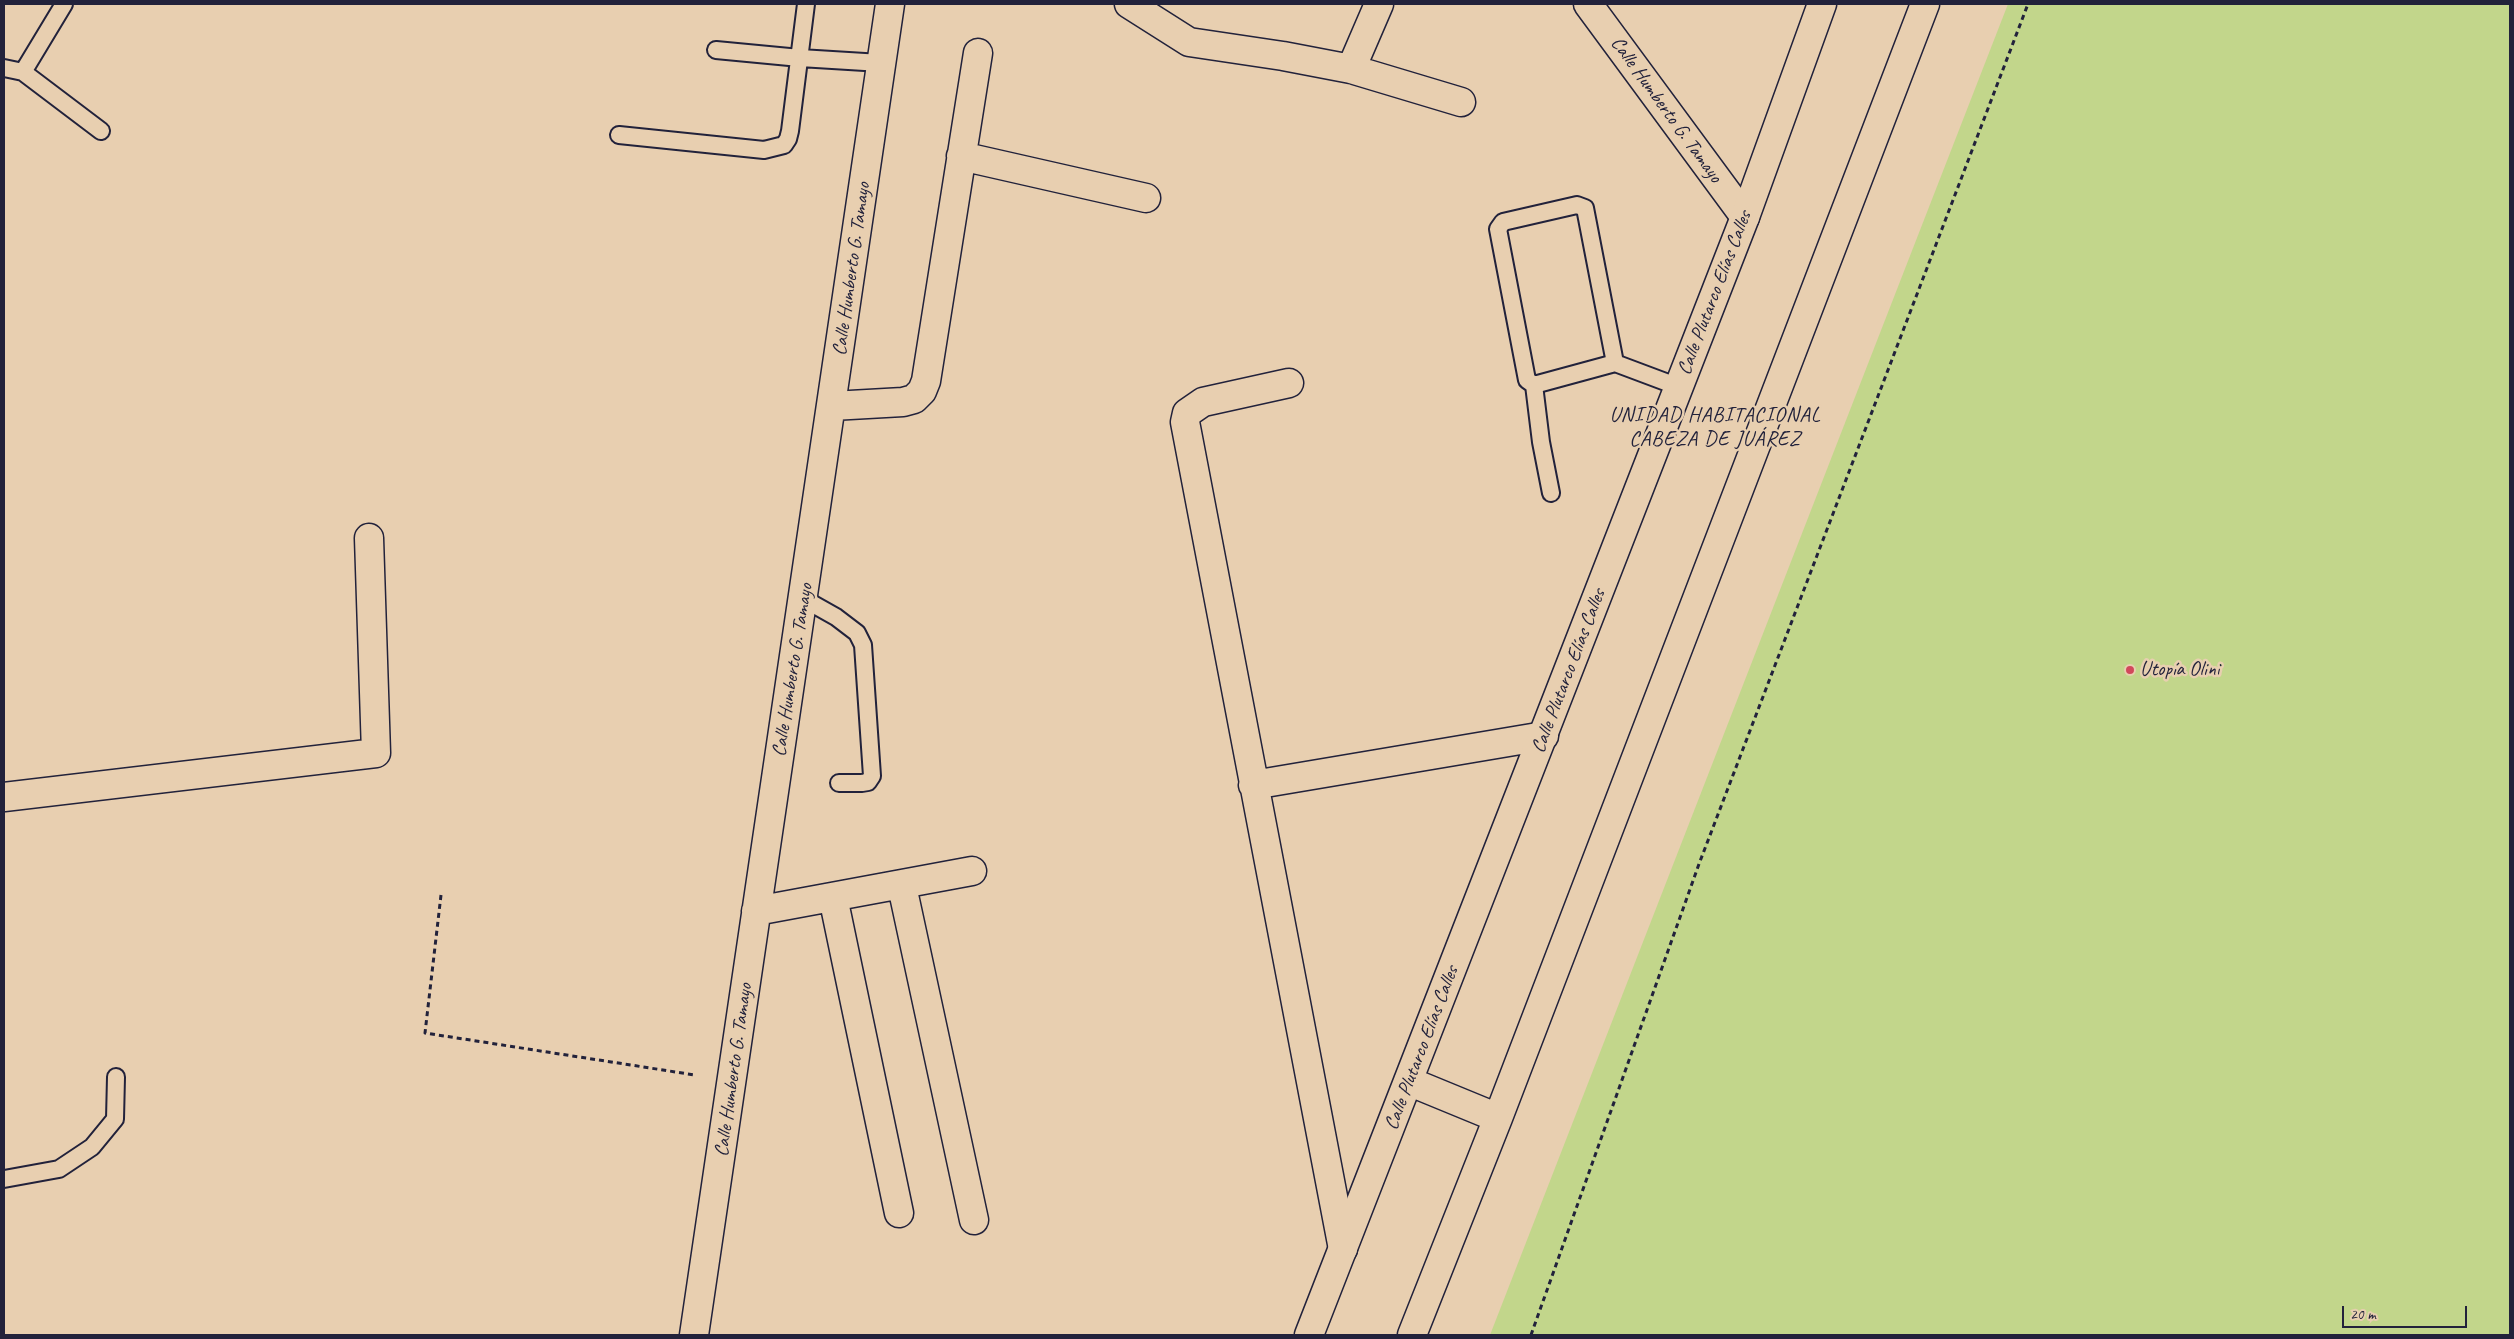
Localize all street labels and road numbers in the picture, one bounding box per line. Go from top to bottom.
street label: Calle Humberto G. Tamayo [1605,32,1727,188]
street label: Calle Humberto G. Tamayo [828,181,876,357]
street label: Calle Plutarco Elías Calles [1673,208,1757,378]
street label: Calle Humberto G. Tamayo [767,582,819,758]
street label: Calle Plutarco Elías Calles [1527,586,1611,756]
street label: Calle Plutarco Elías Calles [1380,963,1464,1133]
street label: Calle Humberto G. Tamayo [710,982,758,1158]

